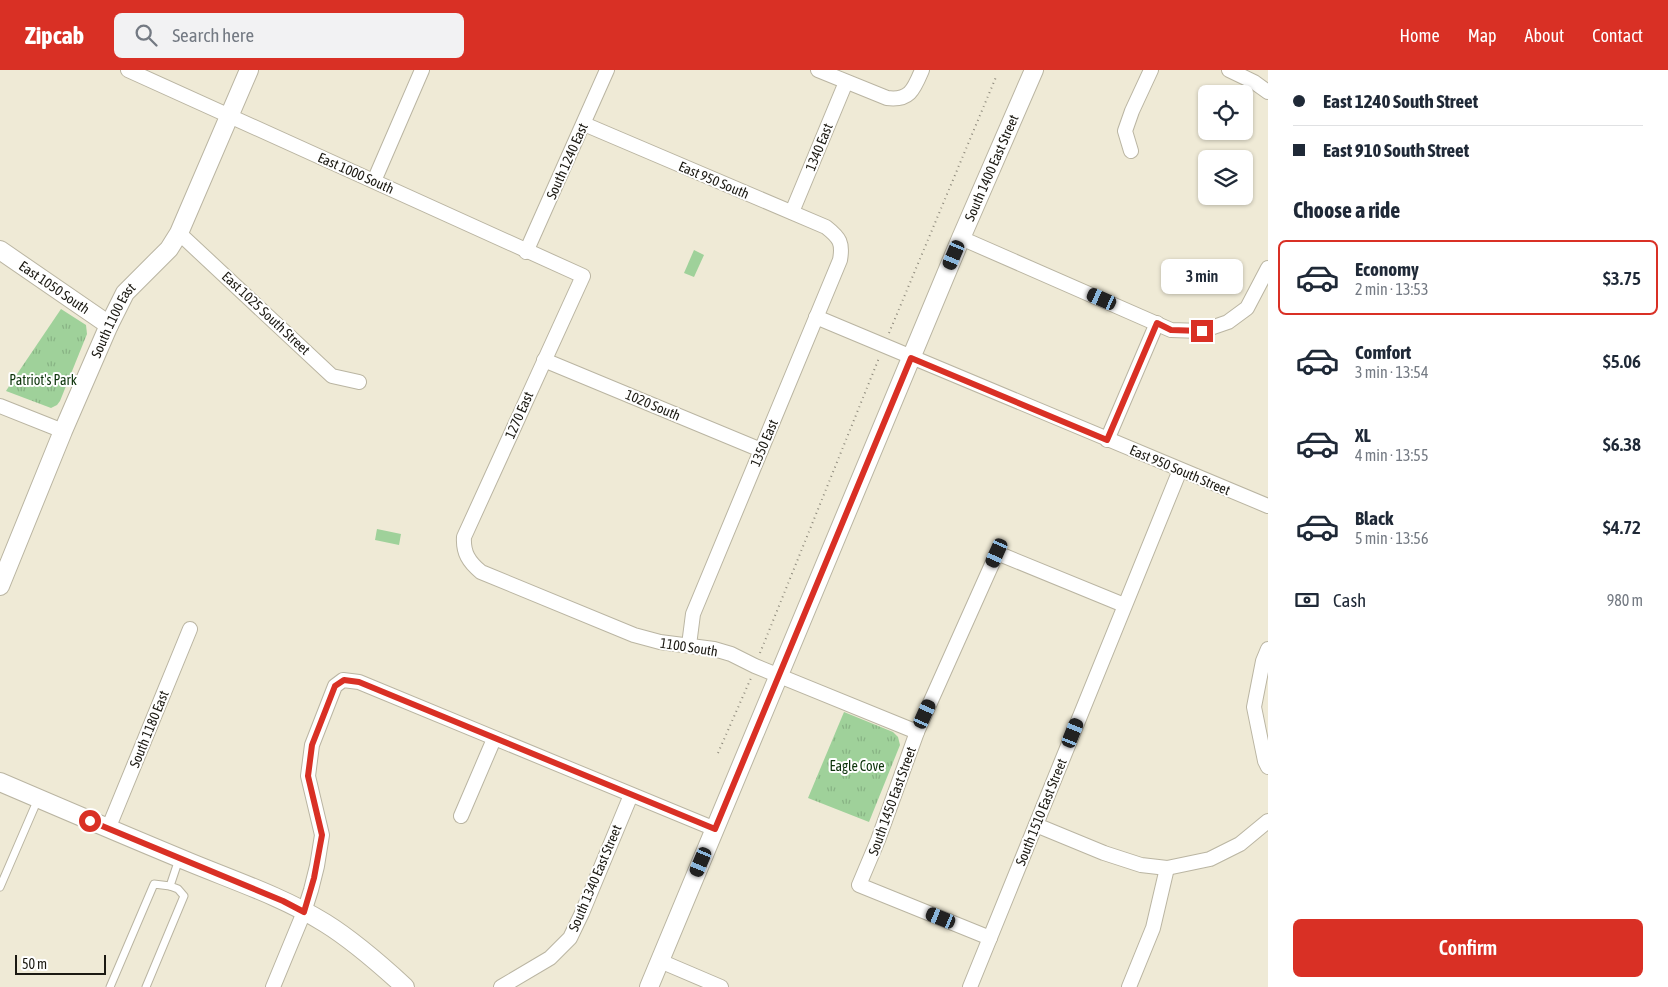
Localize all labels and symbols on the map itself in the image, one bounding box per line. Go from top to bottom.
street label: South 1400 East Street [961,112,1022,223]
street label: South 1240 East [543,120,591,202]
street label: 1340 East [802,121,836,173]
street label: East 1000 South [315,149,397,197]
street label: East 950 South [676,158,752,202]
car [941,238,966,272]
street label: East 1050 South [16,258,93,317]
callout: 3 min [1161,258,1243,294]
street label: East 1025 South Street [219,268,313,358]
street label: South 1100 East [88,279,139,360]
car [1085,286,1118,312]
route end [1191,320,1213,342]
park label: Patriot's Park [9,372,77,388]
street label: 1020 South [623,386,683,424]
street label: 1270 East [502,389,536,441]
street label: 1350 East [747,417,781,469]
street label: East 950 South Street [1127,442,1233,498]
car [984,536,1009,570]
street label: 1100 South [659,635,719,659]
street label: South 1180 East [126,688,172,770]
car [912,697,937,731]
car [1060,716,1085,750]
street label: South 1450 East Street [865,745,919,857]
street label: South 1510 East Street [1012,756,1070,868]
park label: Eagle Cove [829,758,885,774]
route start [79,810,101,832]
street label: South 1340 East Street [565,822,625,934]
car [688,845,713,879]
car [924,905,957,931]
scale bar [15,952,106,975]

